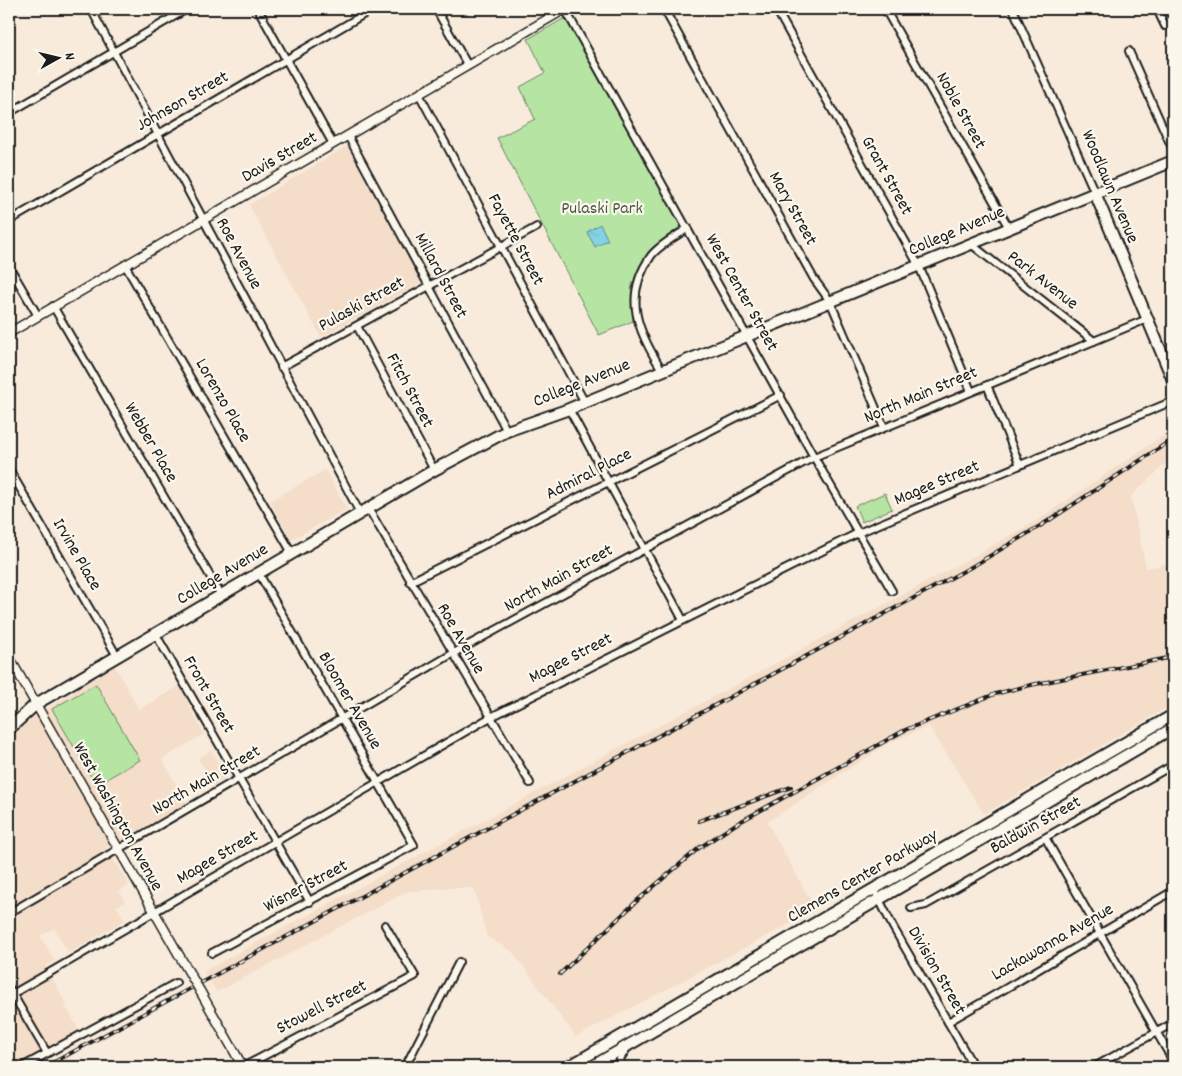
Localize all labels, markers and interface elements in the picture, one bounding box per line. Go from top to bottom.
north arrow [32,32,82,82]
text: N [59,52,79,61]
street label: Johnson Street [132,65,234,139]
street label: Noble Street [929,68,992,154]
street label: Davis Street [237,126,323,190]
street label: Woodlawn Avenue [1074,127,1144,248]
street label: Grant Street [854,132,918,220]
street label: Mary Street [761,168,823,251]
street label: Fayette Street [480,190,550,291]
park label: Pulaski Park [561,197,643,222]
street label: College Avenue [905,200,1009,264]
street label: Roe Avenue [209,214,267,294]
street label: Millard Street [407,229,473,324]
street label: West Center Street [698,230,784,357]
street label: Park Avenue [1001,245,1083,317]
street label: Pulaski Street [314,271,410,339]
street label: Fitch Street [379,349,439,433]
street label: College Avenue [530,353,634,415]
street label: Lorenzo Place [188,354,256,448]
street label: North Main Street [860,361,982,431]
street label: Webber Place [117,398,183,488]
street label: Admiral Place [542,443,636,507]
street label: Magee Street [890,455,984,513]
street label: Irvine Place [45,514,107,596]
street label: College Avenue [173,538,273,612]
street label: North Main Street [500,539,618,619]
street label: Roe Avenue [430,599,490,679]
street label: Magee Street [525,627,617,691]
street label: Bloomer Avenue [311,647,387,755]
street label: Front Street [176,652,240,739]
street label: West Washington Avenue [66,738,168,896]
street label: North Main Street [148,740,266,822]
street label: Baldwin Street [986,790,1086,861]
street label: Clemens Center Parkway [783,823,943,930]
street label: Magee Street [173,824,264,891]
street label: Wisner Street [260,854,353,920]
street label: Lackawanna Avenue [987,898,1119,988]
street label: Division Street [901,922,972,1020]
street label: Stowell Street [272,974,372,1042]

